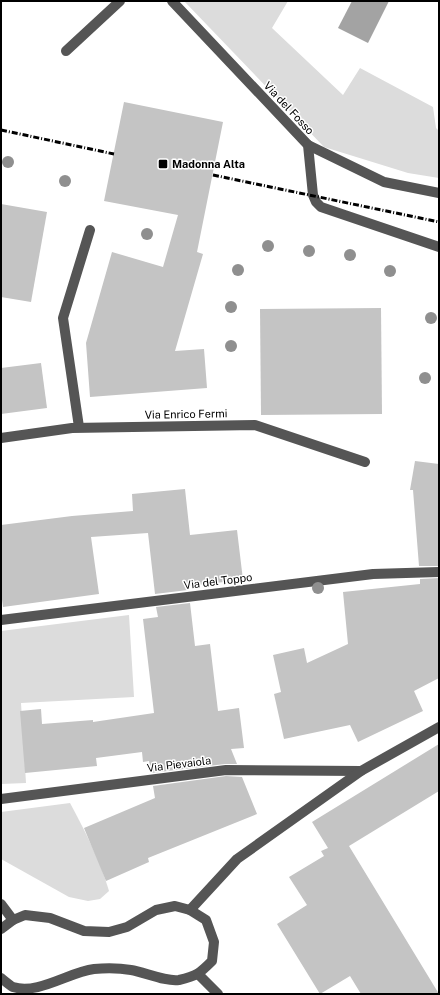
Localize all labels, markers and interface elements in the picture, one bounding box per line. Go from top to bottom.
street label: Via del Fosso [262,79,316,137]
marker: Madonna Alta [157,158,169,170]
place label: Madonna Alta [172,158,245,170]
street label: Via Enrico Fermi [144,407,228,421]
street label: Via del Toppo [183,571,253,591]
street label: Via Pievaiola [146,754,212,774]

